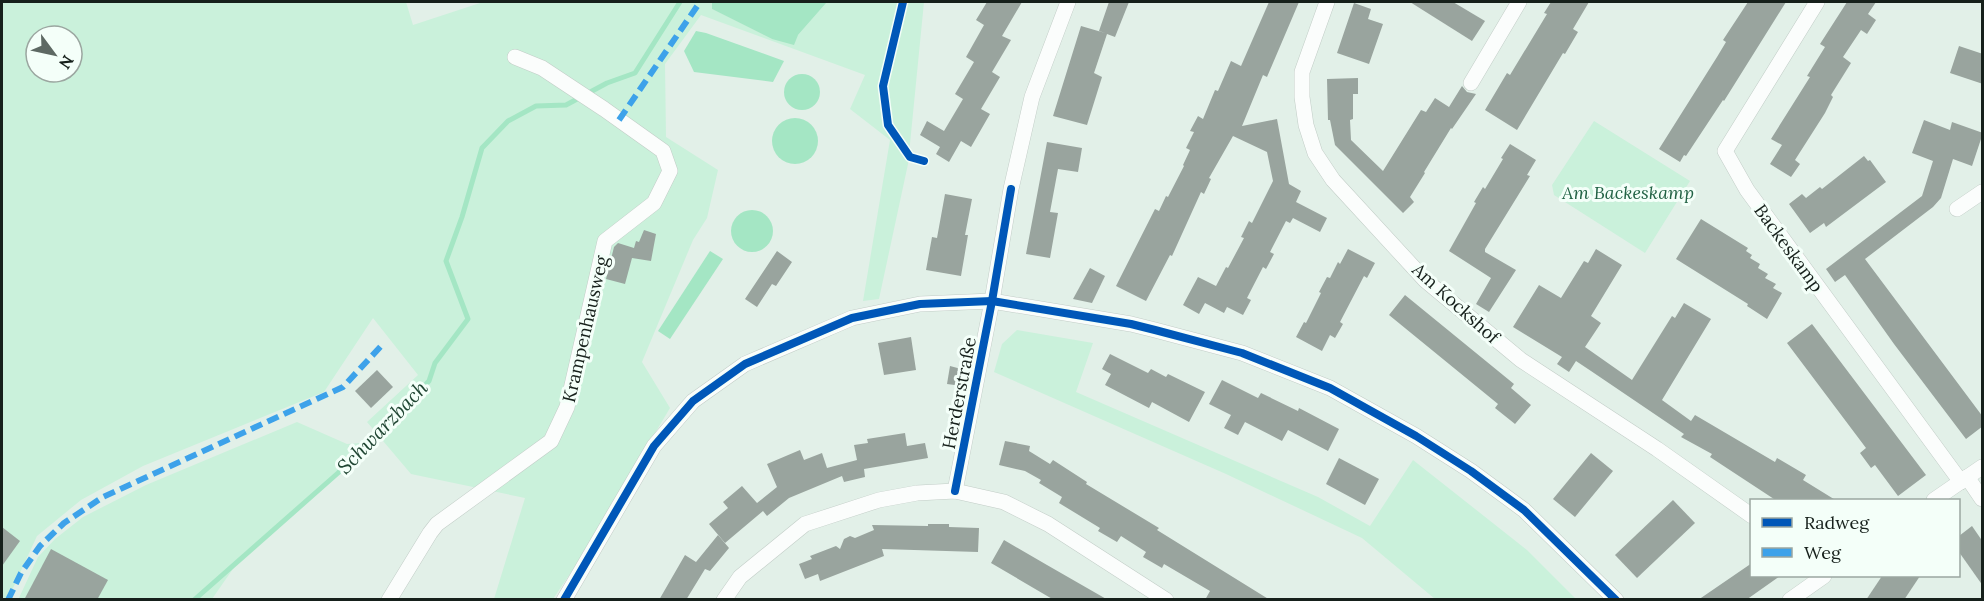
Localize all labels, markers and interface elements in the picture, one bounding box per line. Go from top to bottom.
north arrow [24,24,84,84]
text: N [55,52,78,73]
park label: Am Backeskamp [1561,181,1694,204]
street label: Backeskamp [1749,199,1829,297]
street label: Krampenhausweg [557,252,613,405]
street label: Am Kockshof [1407,257,1506,349]
street label: Herderstraße [937,335,981,451]
water label: Schwarzbach [331,375,433,479]
legend [1750,499,1960,577]
text: Radweg [1804,511,1870,534]
text: Weg [1804,541,1842,564]

